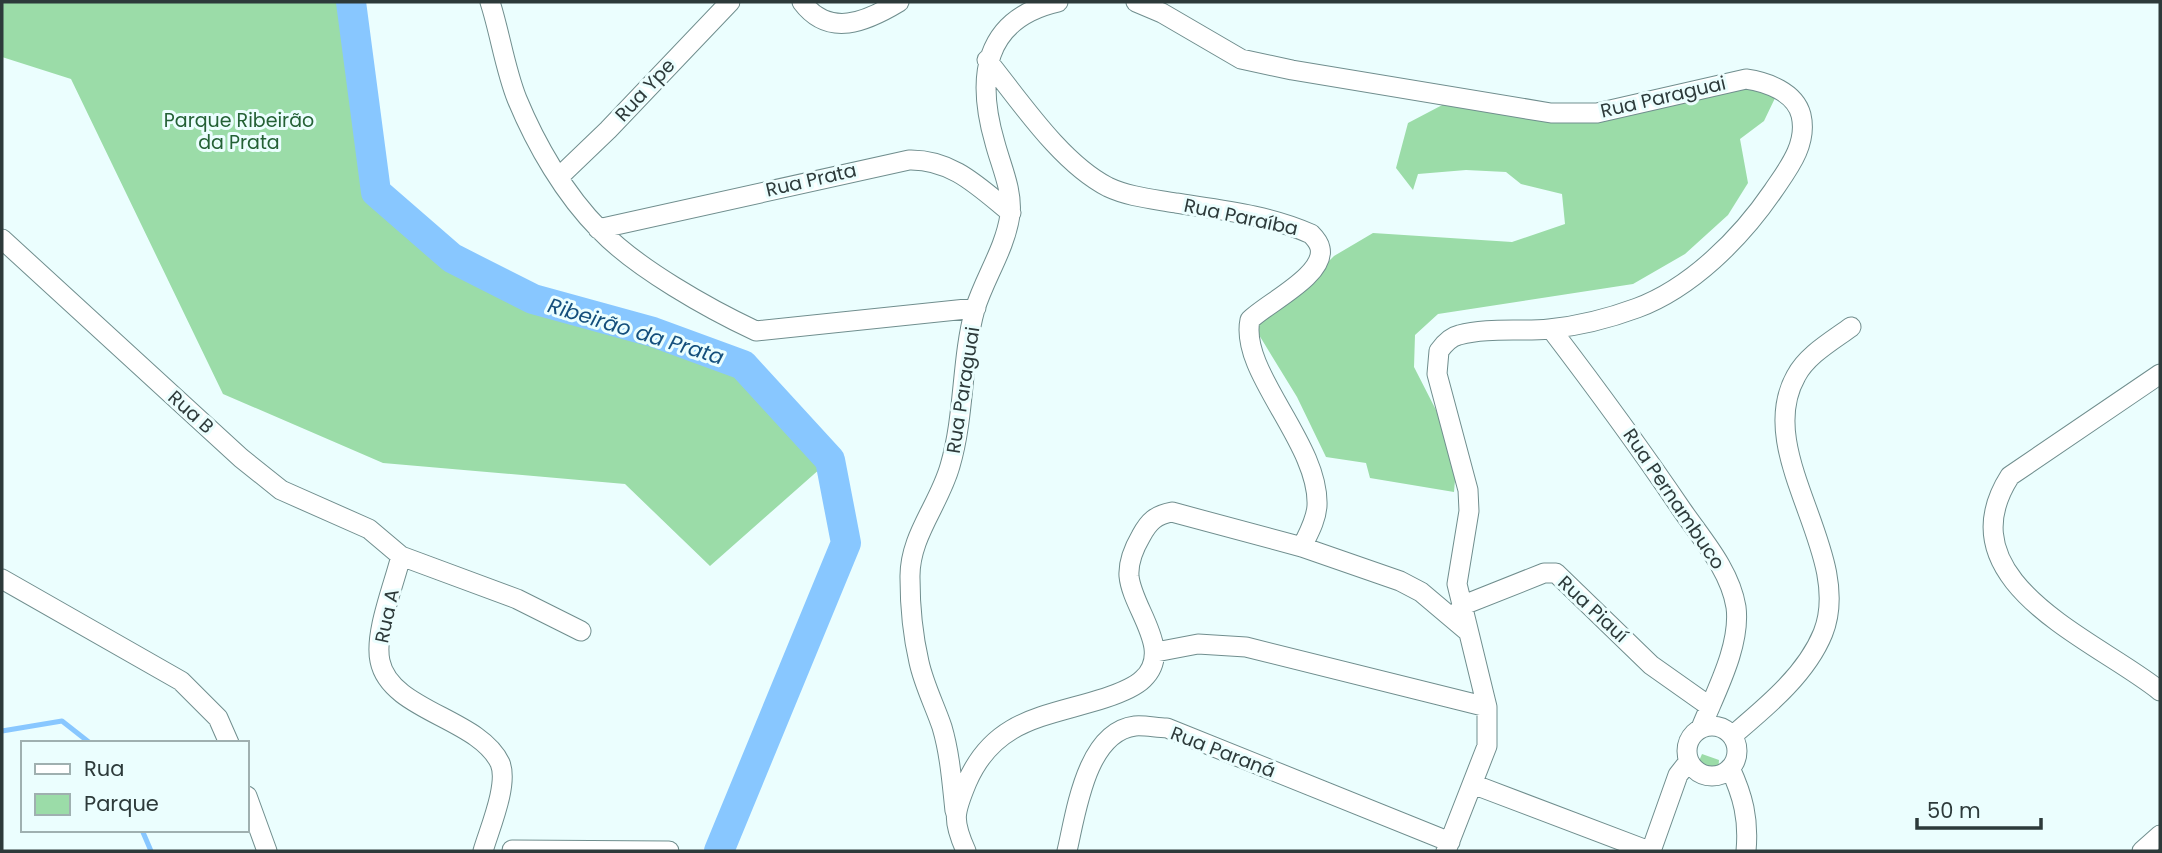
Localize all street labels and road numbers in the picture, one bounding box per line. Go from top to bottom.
street label: Rua Ype [609,53,681,127]
street label: Rua Paraguai [1598,69,1728,125]
street label: Rua Prata [763,156,859,204]
street label: Rua Paraíba [1182,192,1300,242]
street label: Rua Paraguai [940,325,986,455]
street label: Rua B [162,384,220,440]
street label: Rua Pernambuco [1617,423,1731,575]
street label: Rua Piauí [1552,569,1634,649]
street label: Rua A [368,586,406,645]
street label: Rua Paraná [1167,720,1279,784]

